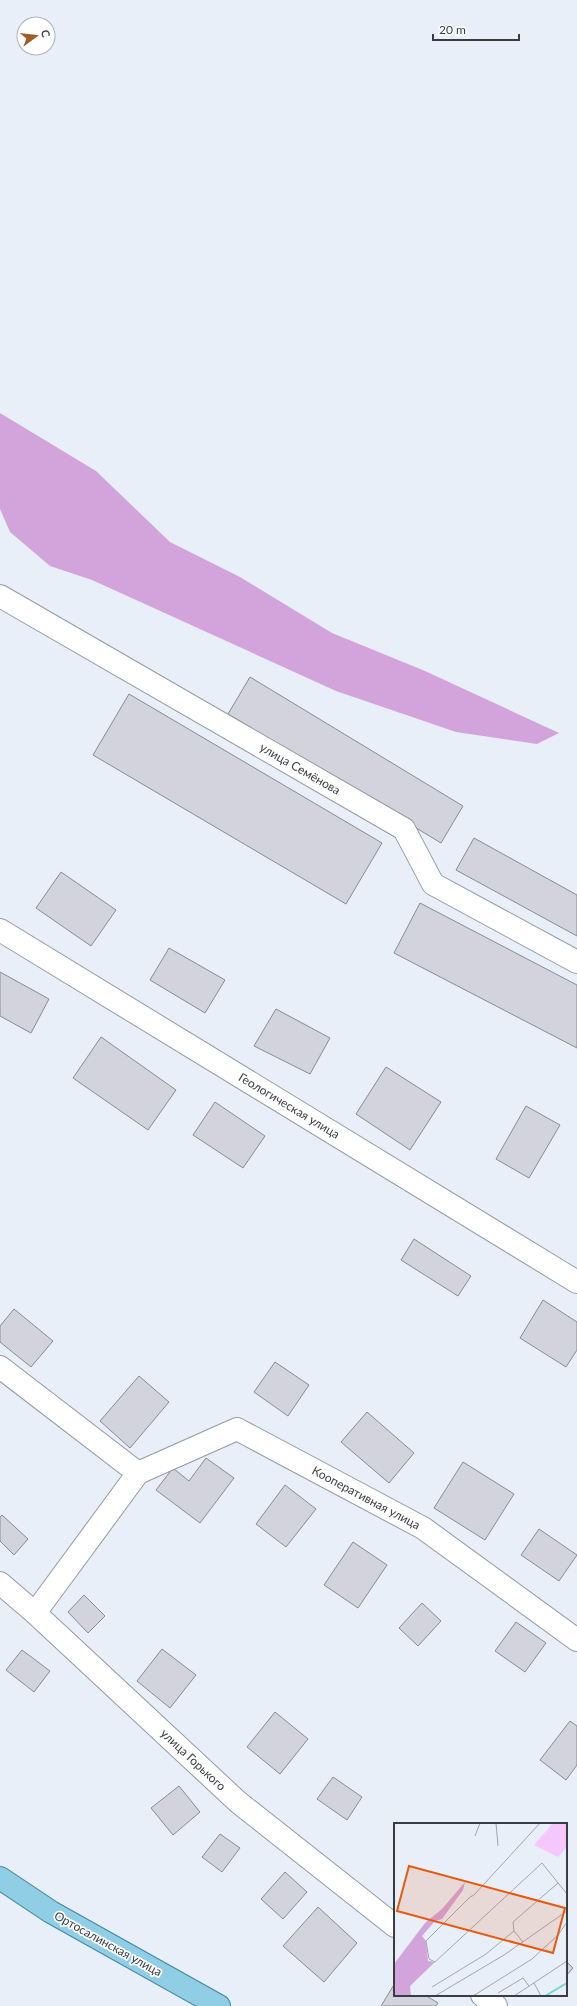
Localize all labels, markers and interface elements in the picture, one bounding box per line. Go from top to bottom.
north arrow [16,16,56,56]
scale bar [433,16,519,42]
text: 20 m [439,22,466,37]
text: С [39,28,54,39]
street label: улица Семёнова [257,739,343,798]
street label: Геологическая улица [236,1069,343,1142]
street label: Кооперативная улица [310,1463,423,1532]
street label: улица Горького [158,1726,229,1794]
inset map [394,1823,567,1996]
street label: Ортосалинская улица [52,1908,165,1979]

